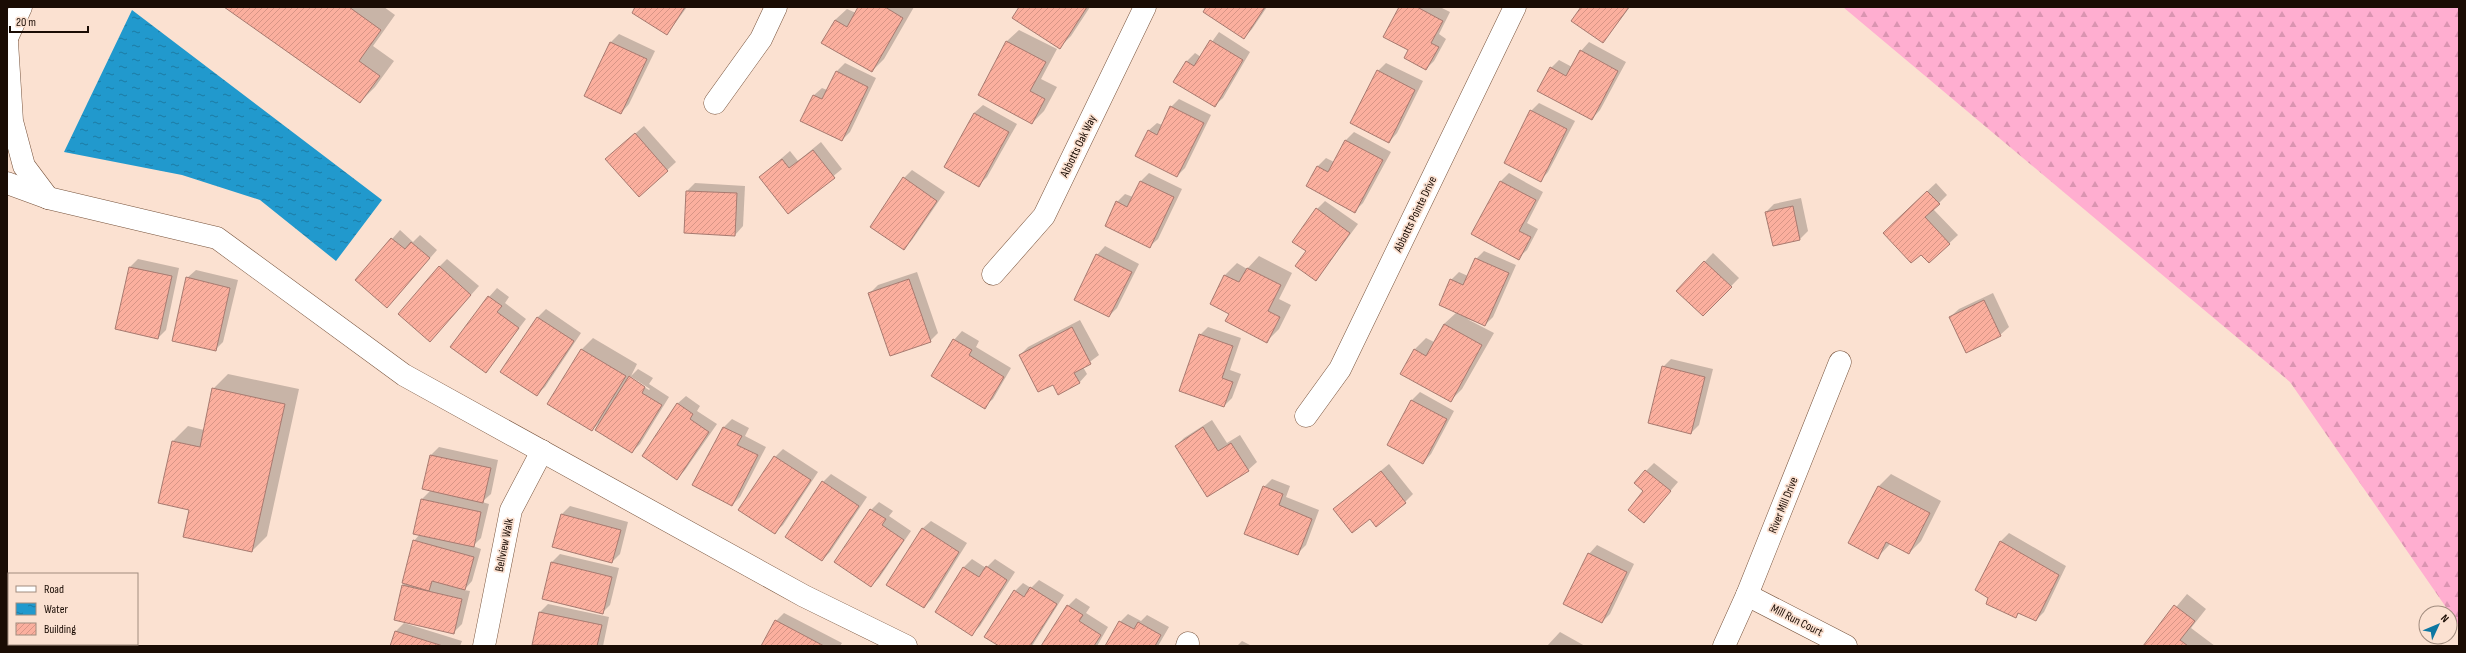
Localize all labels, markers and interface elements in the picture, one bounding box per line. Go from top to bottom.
scale bar [10,8,88,34]
text: 20 m [16,15,36,30]
street label: Abbotts Oak Way [1057,112,1100,181]
street label: Abbotts Pointe Drive [1390,174,1440,255]
street label: River Mill Drive [1765,475,1802,535]
street label: Bellview Walk [492,517,517,573]
legend [8,573,138,645]
text: Road [44,582,64,597]
street label: Mill Run Court [1768,601,1826,640]
text: Water [44,602,68,617]
north arrow [2418,605,2458,645]
text: N [2438,612,2452,625]
text: Building [44,622,76,637]

